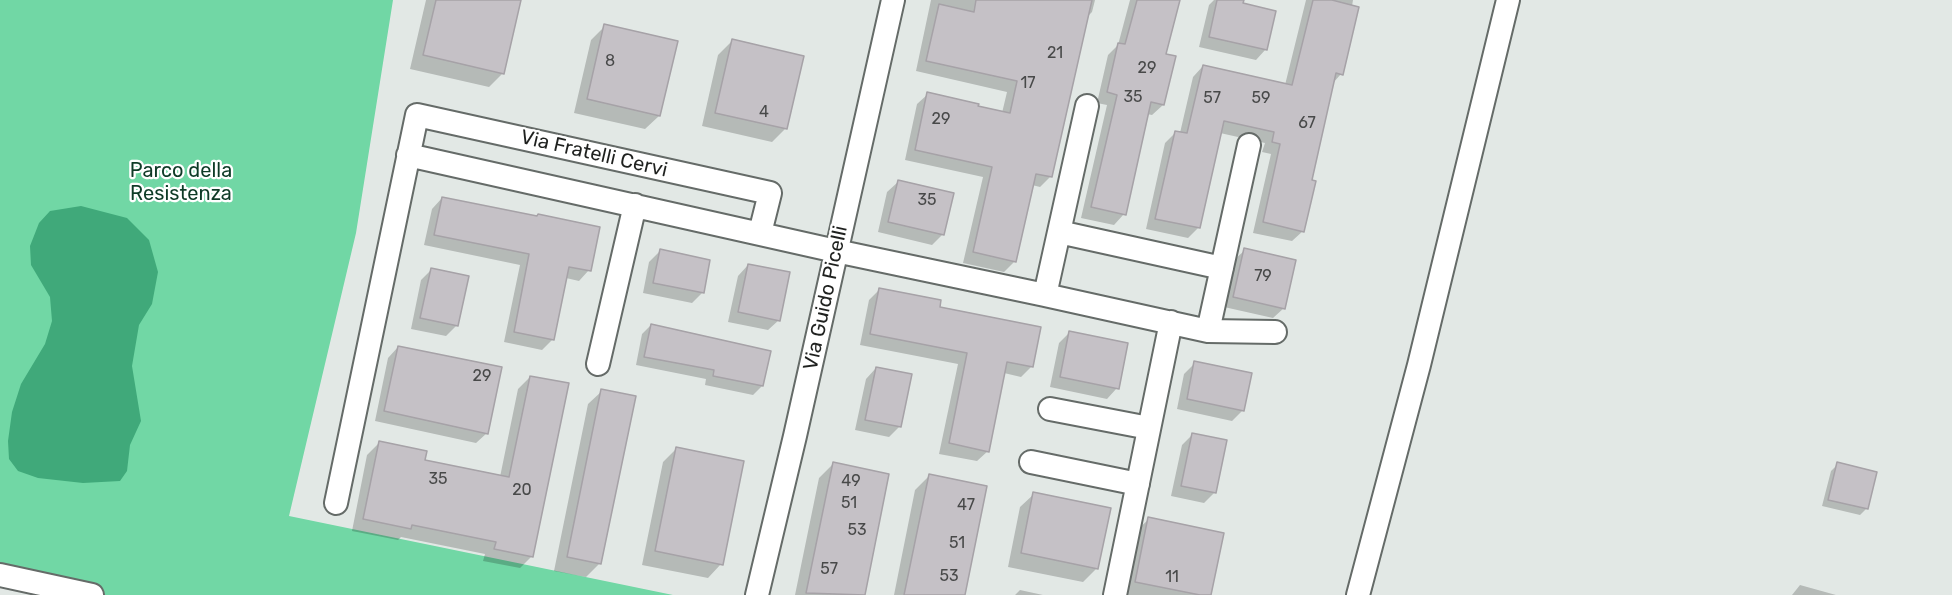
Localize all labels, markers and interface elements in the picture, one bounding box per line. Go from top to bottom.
house number: 21 [1047,43,1063,63]
house number: 8 [605,51,615,71]
house number: 29 [1138,58,1156,78]
house number: 17 [1020,73,1036,93]
house number: 35 [1123,87,1143,107]
house number: 57 [1203,88,1221,108]
house number: 59 [1252,88,1270,108]
house number: 4 [759,102,769,122]
house number: 29 [932,109,950,129]
house number: 67 [1298,113,1316,133]
street label: Via Fratelli Cervi [518,125,670,183]
park label: Parco della Resistenza [130,159,232,206]
house number: 35 [917,190,937,210]
street label: Via Guido Picelli [799,224,853,372]
house number: 79 [1254,266,1272,286]
house number: 29 [473,366,491,386]
house number: 35 [428,469,448,489]
house number: 49 [841,471,861,491]
house number: 20 [512,480,532,500]
house number: 51 [841,493,857,513]
house number: 47 [957,495,975,515]
house number: 53 [847,520,867,540]
house number: 51 [949,533,965,553]
house number: 57 [820,559,838,579]
house number: 53 [939,566,959,586]
house number: 11 [1165,567,1179,587]

